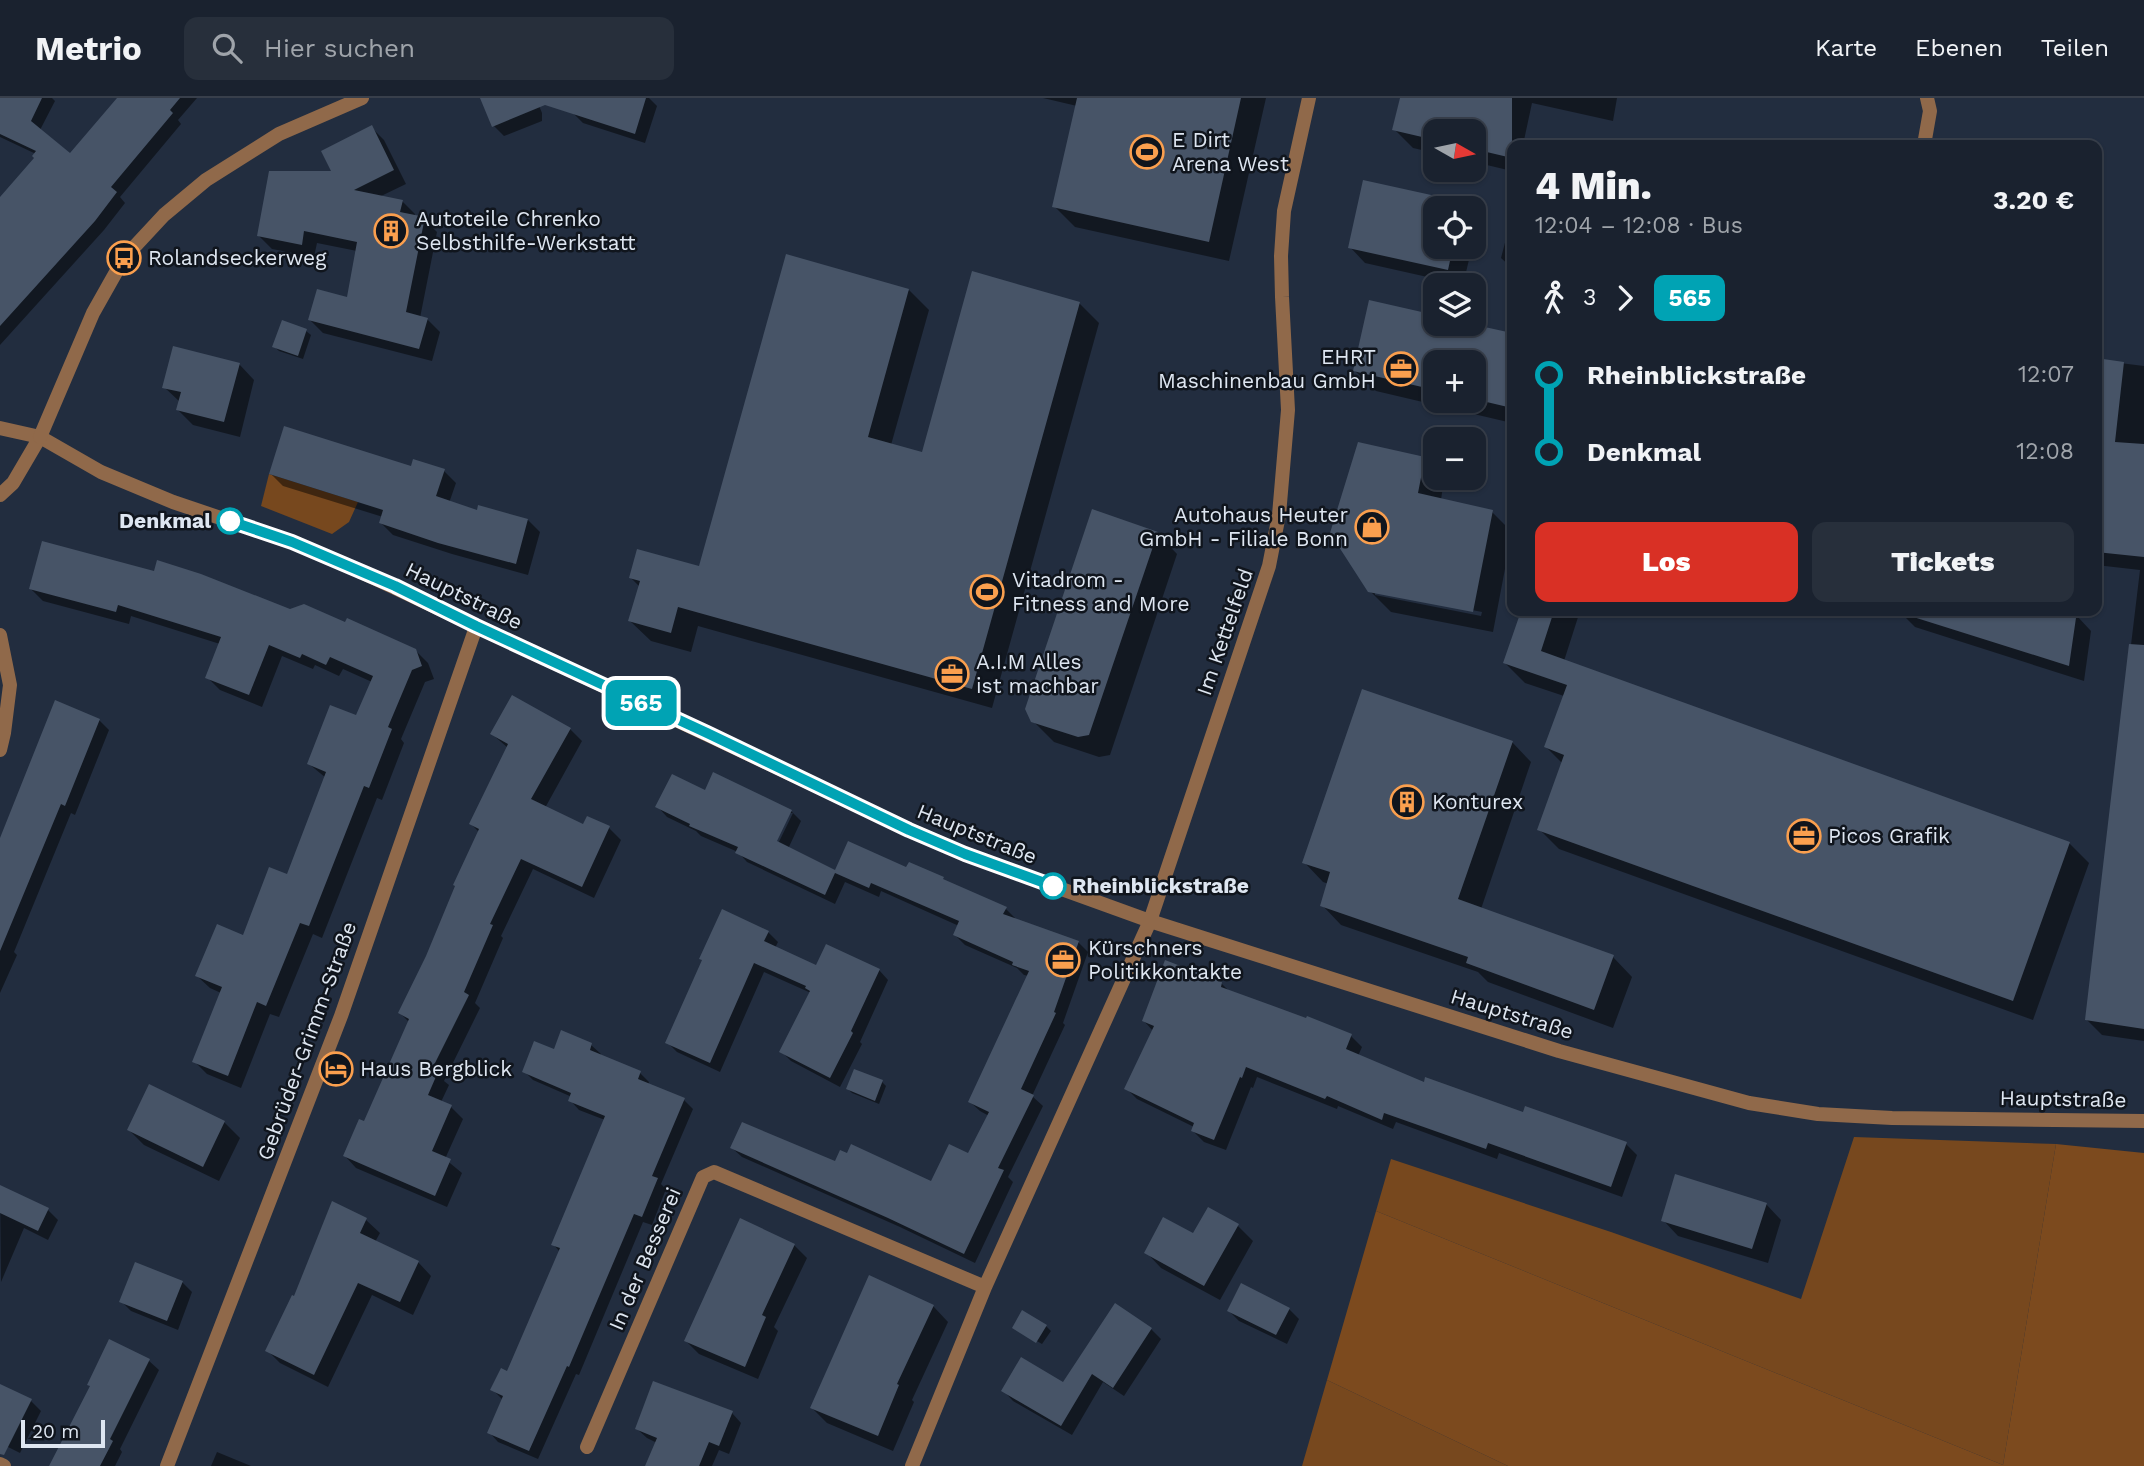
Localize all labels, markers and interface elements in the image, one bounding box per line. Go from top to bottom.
search box [184,17,674,80]
text: Metrio [35,29,142,68]
icon: search [208,29,246,67]
text: Hier suchen [264,33,415,63]
text: Karte [1815,34,1877,62]
text: Ebenen [1915,34,2003,62]
text: Teilen [2041,34,2109,62]
north arrow [1423,119,1486,182]
map controls [1423,119,1486,490]
place label: E Dirt Arena West [1172,127,1289,176]
sports icon: E Dirt Arena West [1128,133,1166,171]
text: 4 Min. [1535,164,1652,208]
text: 3.20 € [1993,185,2074,215]
button: locate [1423,196,1486,259]
place label: Autoteile Chrenko Selbsthilfe-Werkstatt [416,206,636,255]
building icon: Autoteile Chrenko Selbsthilfe-Werkstatt [372,212,410,250]
text: 12:04 – 12:08 · Bus [1535,212,1743,239]
bus stop icon: Rolandseckerweg [105,239,143,277]
place label: Rolandseckerweg [148,245,327,270]
button: layers [1423,273,1486,336]
icon: walk [1535,279,1573,317]
icon: forward [1606,279,1644,317]
text: 3 [1583,284,1596,311]
text: 565 [1668,284,1711,312]
place label: EHRT Maschinenbau GmbH [1158,344,1376,393]
office icon: EHRT Maschinenbau GmbH [1382,350,1420,388]
button: + [1423,350,1486,413]
text: Rheinblickstraße [1587,360,1806,390]
text: 12:07 [2018,361,2074,388]
button: − [1423,427,1486,490]
text: Denkmal [1587,437,1701,467]
text: 12:08 [2016,438,2074,465]
place label: Autohaus Heuter GmbH - Filiale Bonn [1139,502,1348,551]
place label: Denkmal [119,508,211,533]
marker: Denkmal [217,508,243,534]
shop icon: Autohaus Heuter GmbH - Filiale Bonn [1353,508,1391,546]
button: Los [1535,522,1798,602]
button: Tickets [1812,522,2074,602]
street label: Hauptstraße [402,556,527,635]
street label: Im Kettelfeld [1191,565,1258,699]
place label: Vitadrom - Fitness and More [1012,567,1190,616]
sports icon: Vitadrom - Fitness and More [968,573,1006,611]
place label: A.I.M Alles ist machbar [976,649,1099,698]
office icon: A.I.M Alles ist machbar [933,655,971,693]
line badge: 565 [601,680,681,726]
text: 565 [620,689,662,717]
building icon: Konturex [1388,783,1426,821]
place label: Konturex [1432,789,1523,814]
street label: Hauptstraße [914,798,1041,869]
office icon: Picos Grafik [1785,817,1823,855]
place label: Picos Grafik [1828,823,1950,848]
marker: Rheinblickstraße [1040,873,1066,899]
place label: Rheinblickstraße [1072,873,1249,898]
street label: Gebrüder-Grimm-Straße [252,918,361,1164]
place label: Kürschners Politikkontakte [1088,935,1242,984]
office icon: Kürschners Politikkontakte [1044,941,1082,979]
street label: Hauptstraße [1448,983,1577,1044]
hotel icon: Haus Bergblick [317,1050,355,1088]
place label: Haus Bergblick [360,1056,512,1081]
street label: Hauptstraße [1999,1085,2127,1112]
street label: In der Besserei [603,1184,686,1334]
scale bar [21,1417,105,1449]
text: 20 m [32,1420,79,1443]

